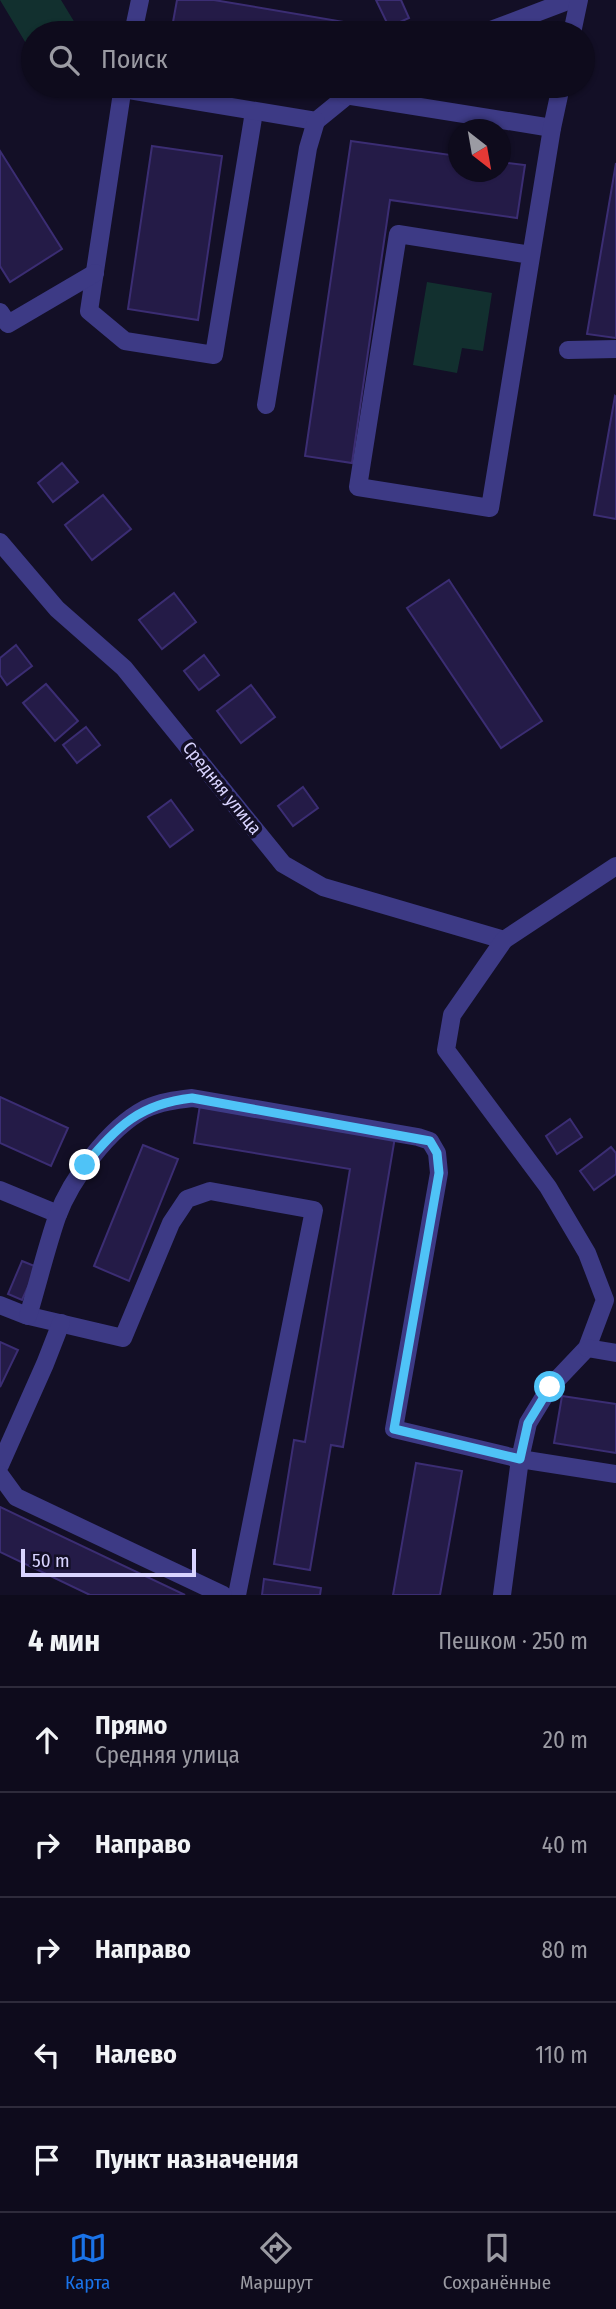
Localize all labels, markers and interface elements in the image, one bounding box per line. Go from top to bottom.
search box [21,21,595,98]
icon: search [45,41,83,79]
text: Поиск [101,44,168,75]
north arrow [448,119,511,182]
street label: Средняя улица [178,737,266,839]
route end [69,1149,100,1180]
route start [534,1371,565,1402]
scale bar [21,1546,196,1578]
text: 50 m [32,1549,70,1572]
text: 4 мин [28,1623,100,1659]
text: Пешком · 250 m [438,1627,588,1655]
text: Прямо [95,1710,167,1741]
icon: ahead [28,1721,66,1759]
text: 20 m [543,1726,588,1754]
text: Средняя улица [95,1741,240,1769]
icon: right [28,1826,66,1864]
text: Направо [95,1829,191,1860]
text: 40 m [542,1831,588,1859]
icon: right [28,1931,66,1969]
text: Направо [95,1934,191,1965]
text: 80 m [541,1936,588,1964]
icon: left [28,2036,66,2074]
text: Налево [95,2039,177,2070]
text: 110 m [535,2041,588,2069]
icon: arrive [28,2141,66,2179]
text: Пункт назначения [95,2144,299,2175]
tab: Карта [65,2229,110,2294]
tab: Маршрут [240,2229,313,2294]
tab: Сохранённые [443,2229,551,2294]

